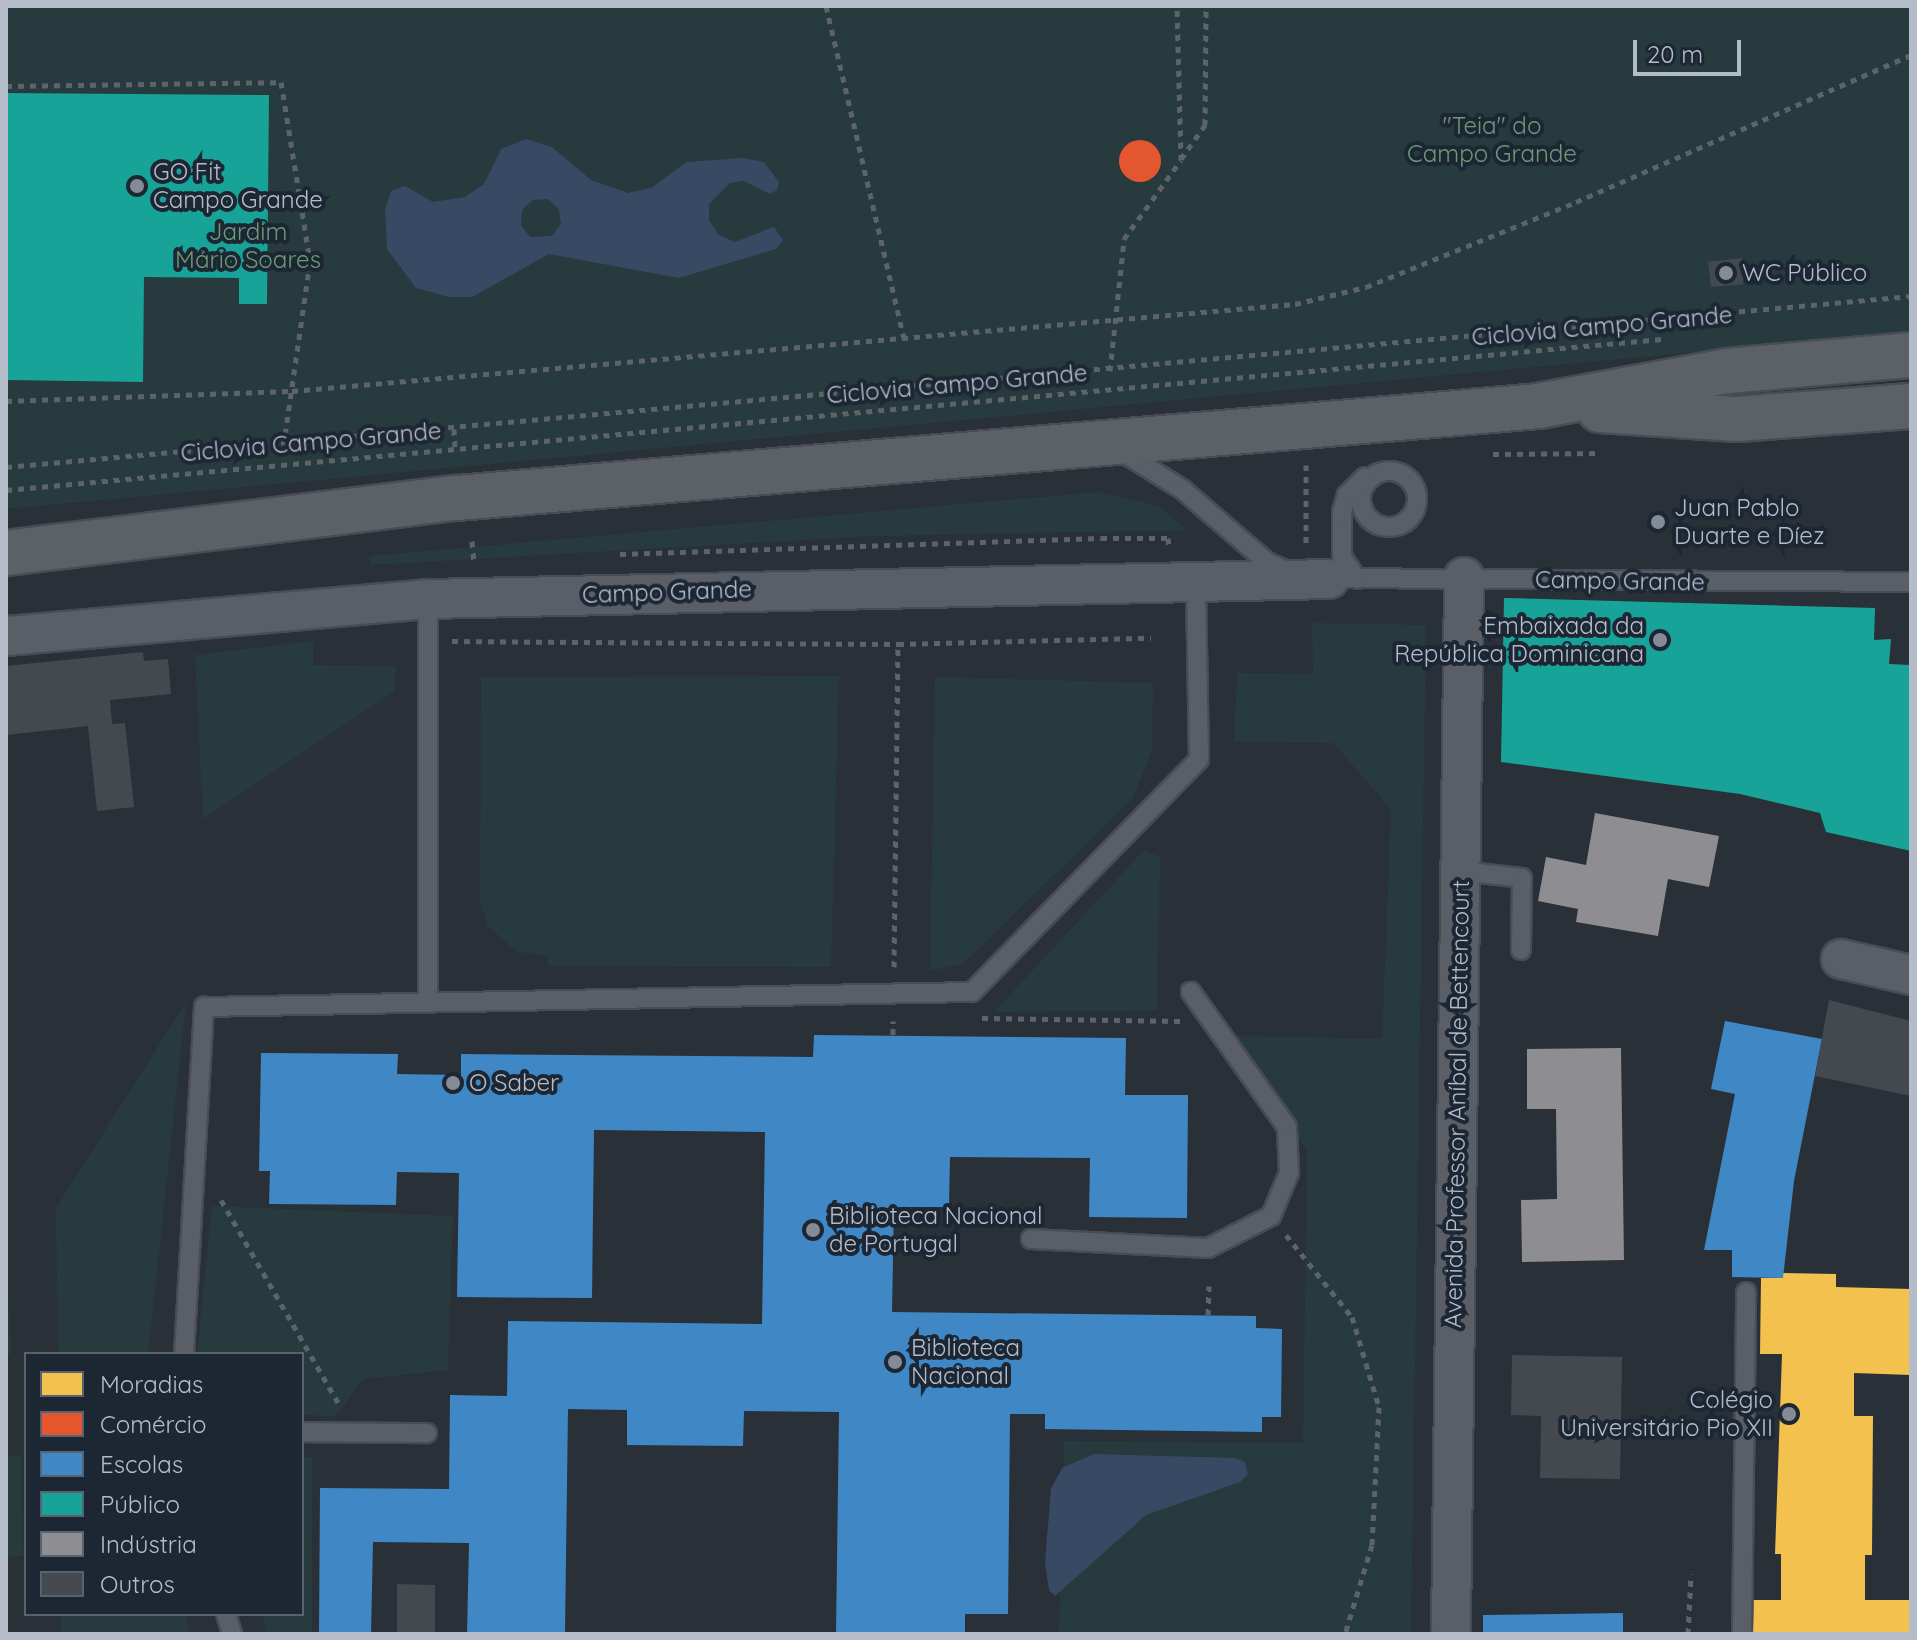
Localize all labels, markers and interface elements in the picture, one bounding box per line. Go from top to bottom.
scale bar [1637,24,1745,74]
text: 20 m [1647,39,1703,69]
park label: "Teia" do Campo Grande [1407,112,1577,168]
place label: GO Fit Campo Grande [153,158,323,214]
marker: GO Fit Campo Grande [128,177,146,195]
park label: Jardim Mário Soares [175,218,321,274]
place label: WC Público [1742,259,1867,287]
marker: WC Público [1717,264,1735,282]
street label: Ciclovia Campo Grande [1470,300,1734,352]
street label: Ciclovia Campo Grande [825,358,1089,410]
street label: Ciclovia Campo Grande [179,416,443,468]
place label: Juan Pablo Duarte e Díez [1674,494,1824,550]
marker: Juan Pablo Duarte e Díez [1649,513,1667,531]
street label: Campo Grande [1535,565,1705,597]
street label: Campo Grande [582,575,752,609]
place label: Embaixada da República Dominicana [1394,612,1644,668]
marker: Embaixada da República Dominicana [1651,631,1669,649]
street label: Avenida Professor Aníbal de Bettencourt [1439,880,1475,1328]
place label: O Saber [469,1069,559,1097]
marker: O Saber [444,1074,462,1092]
place label: Biblioteca Nacional de Portugal [829,1202,1043,1258]
marker: Biblioteca Nacional de Portugal [804,1221,822,1239]
place label: Biblioteca Nacional [911,1334,1020,1390]
legend [24,1352,304,1616]
marker: Biblioteca Nacional [886,1353,904,1371]
text: Moradias [100,1369,203,1399]
place label: Colégio Universitário Pio XII [1560,1386,1773,1442]
marker: Colégio Universitário Pio XII [1780,1405,1798,1423]
text: Comércio [100,1409,206,1439]
text: Escolas [100,1449,183,1479]
text: Público [100,1489,180,1519]
text: Indústria [100,1529,197,1559]
text: Outros [100,1569,175,1599]

